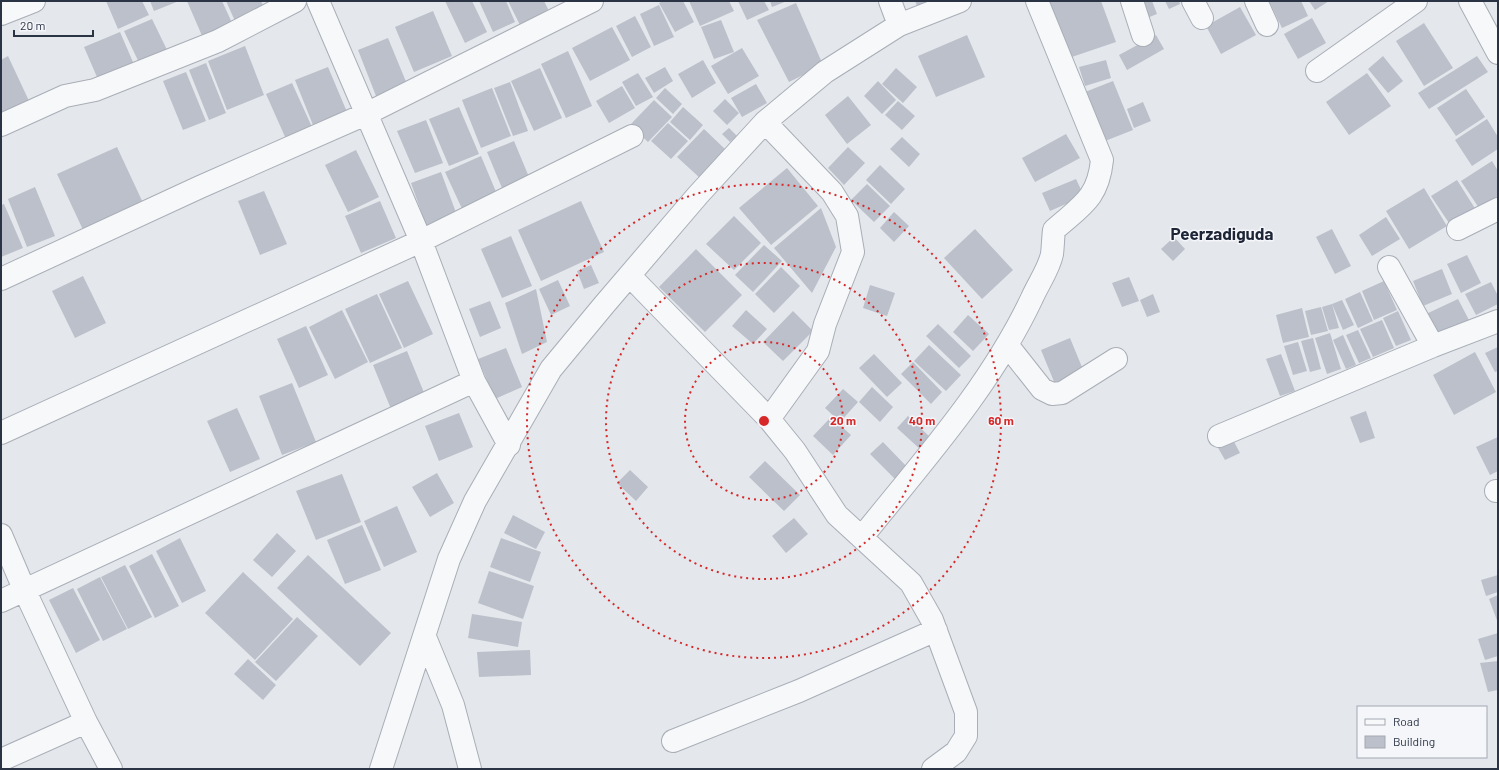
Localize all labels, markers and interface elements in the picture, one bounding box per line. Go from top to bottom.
scale bar [14,12,93,38]
text: 20 m [20,18,46,32]
district label: Peerzadiguda [1171,223,1273,243]
text: 20 m [830,413,856,427]
text: 40 m [909,413,935,427]
text: 60 m [988,413,1014,427]
centre of rings [757,414,771,428]
legend [1357,706,1487,758]
text: Road [1393,714,1420,728]
text: Building [1393,734,1435,748]

